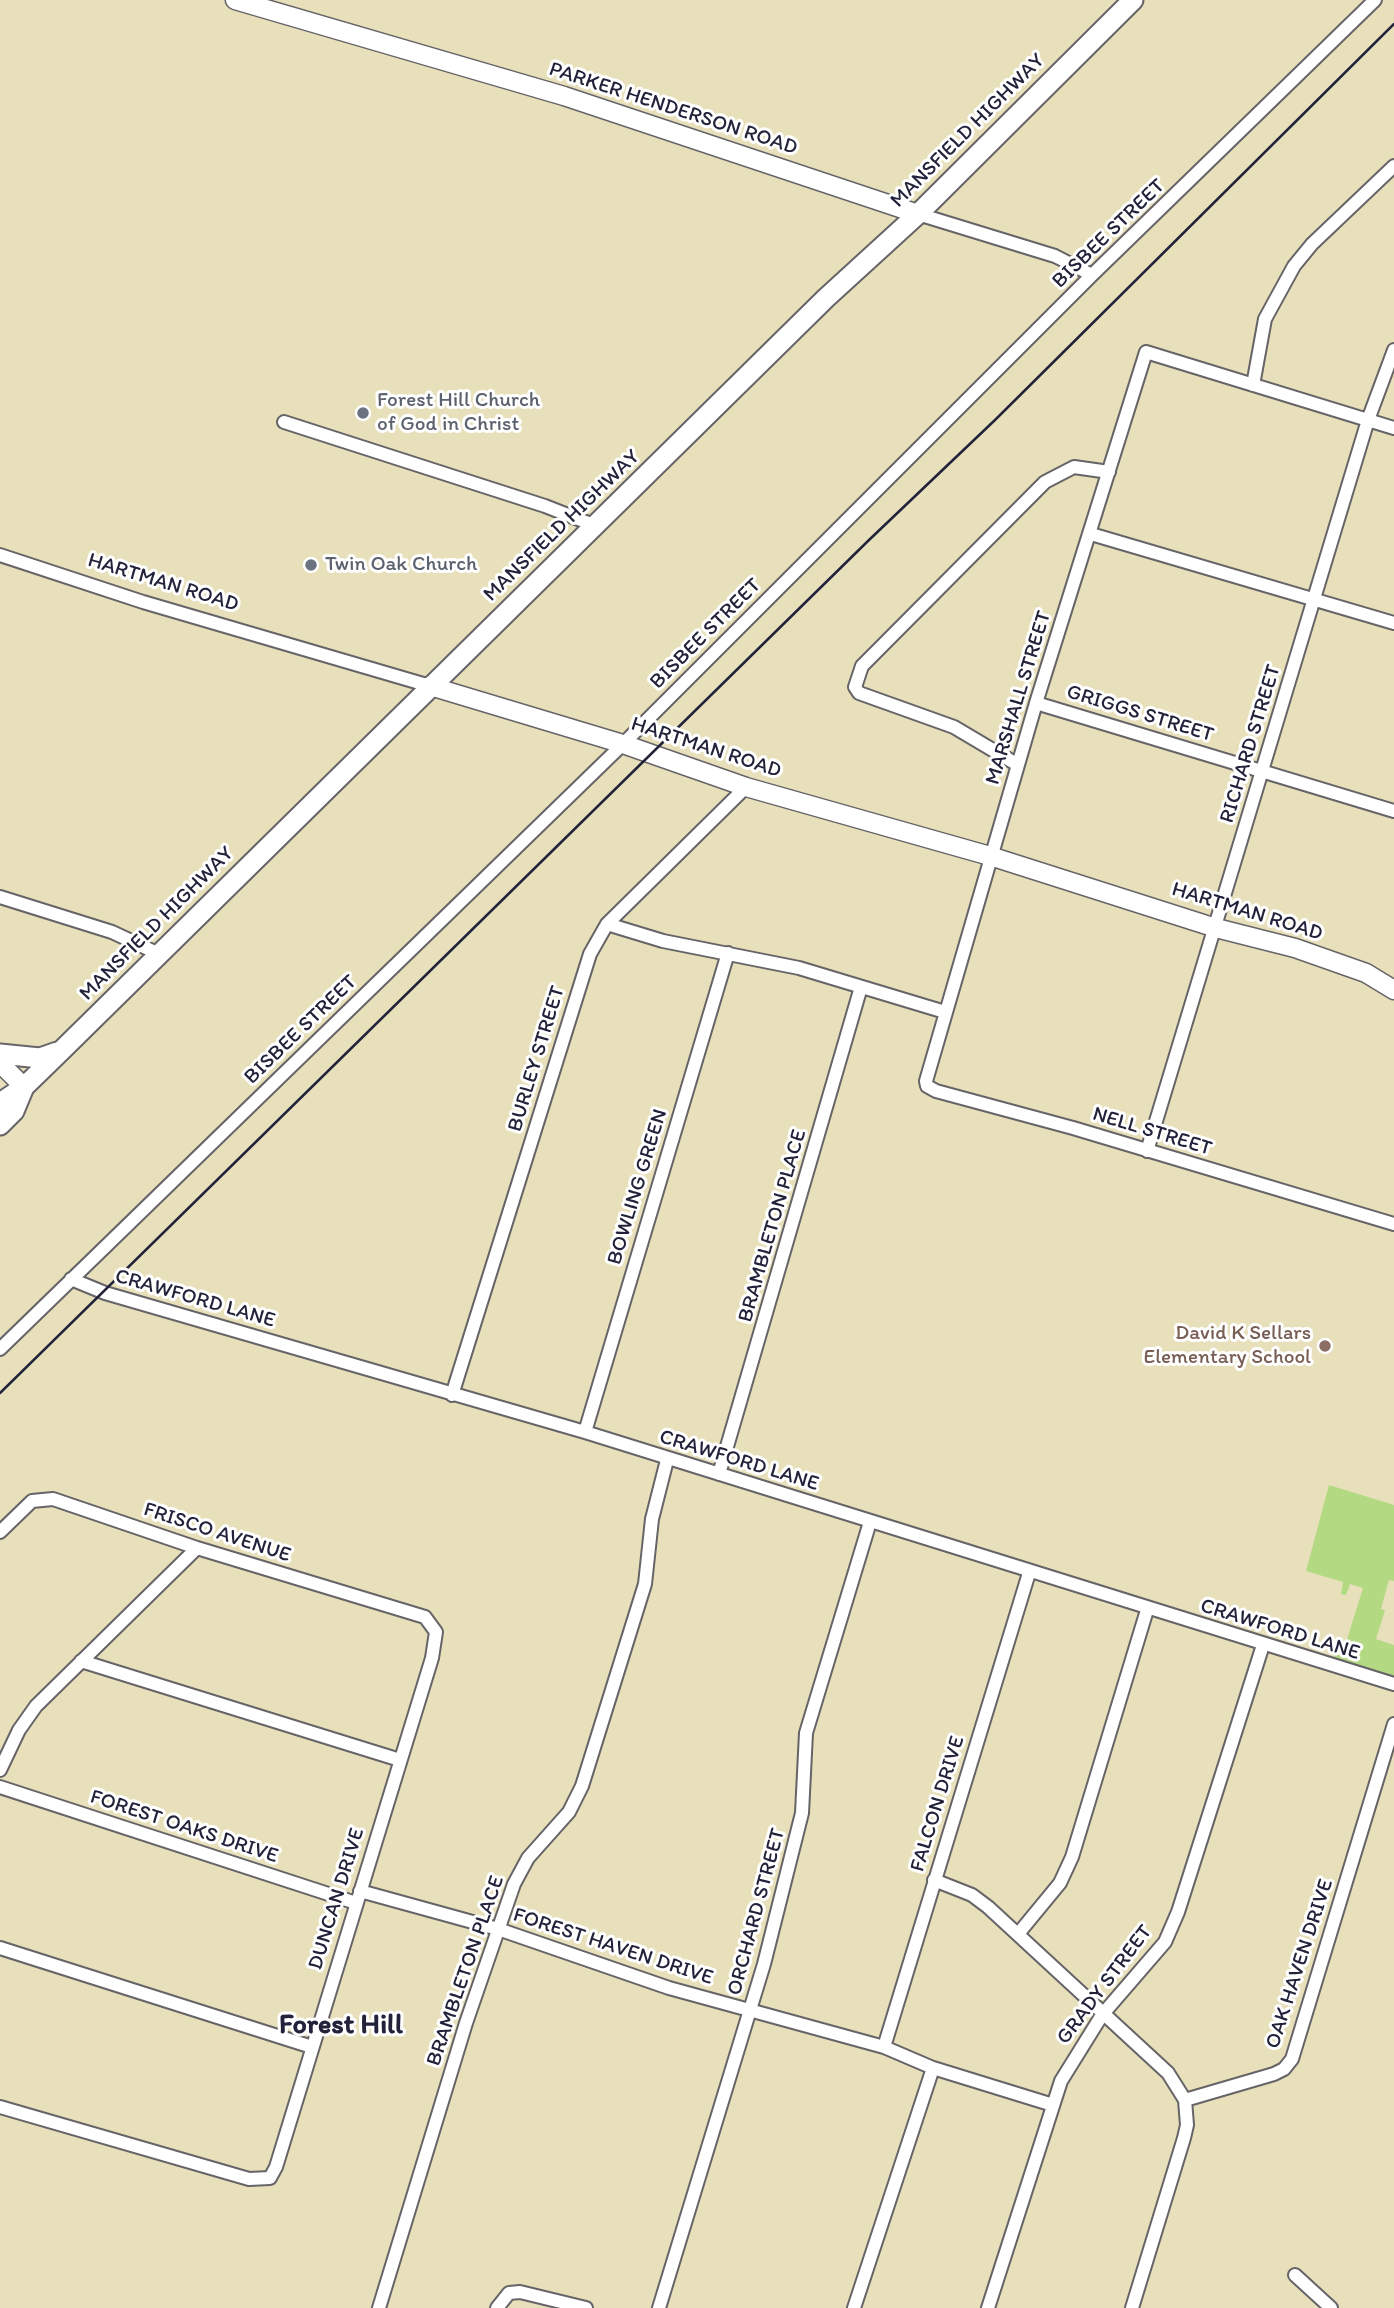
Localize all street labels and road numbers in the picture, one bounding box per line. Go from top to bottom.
street label: MANSFIELD HIGHWAY [886,49,1050,213]
street label: PARKER HENDERSON ROAD [546,57,800,161]
street label: BISBEE STREET [1047,174,1171,294]
street label: MANSFIELD HIGHWAY [479,445,645,607]
street label: HARTMAN ROAD [85,548,241,618]
street label: BISBEE STREET [645,573,767,695]
street label: MARSHALL STREET [981,608,1057,788]
street label: RICHARD STREET [1215,662,1287,826]
street label: GRIGGS STREET [1063,680,1217,748]
street label: HARTMAN ROAD [628,712,784,784]
street label: MANSFIELD HIGHWAY [75,842,239,1006]
street label: HARTMAN ROAD [1169,877,1325,947]
street label: BISBEE STREET [239,970,363,1090]
street label: BURLEY STREET [503,983,571,1135]
street label: NELL STREET [1089,1102,1215,1162]
street label: BOWLING GREEN [602,1106,674,1268]
street label: BRAMBLETON PLACE [733,1127,813,1325]
street label: CRAWFORD LANE [112,1264,278,1334]
street label: CRAWFORD LANE [656,1425,822,1497]
street label: FRISCO AVENUE [140,1497,294,1569]
street label: CRAWFORD LANE [1197,1594,1363,1666]
street label: FALCON DRIVE [905,1733,971,1875]
street label: FOREST OAKS DRIVE [87,1785,281,1869]
street label: DUNCAN DRIVE [304,1825,370,1973]
street label: ORCHARD STREET [723,1826,791,1998]
street label: BRAMBLETON PLACE [422,1873,510,2069]
street label: OAK HAVEN DRIVE [1261,1876,1339,2052]
street label: FOREST HAVEN DRIVE [510,1903,716,1991]
street label: GRADY STREET [1052,1920,1158,2050]

